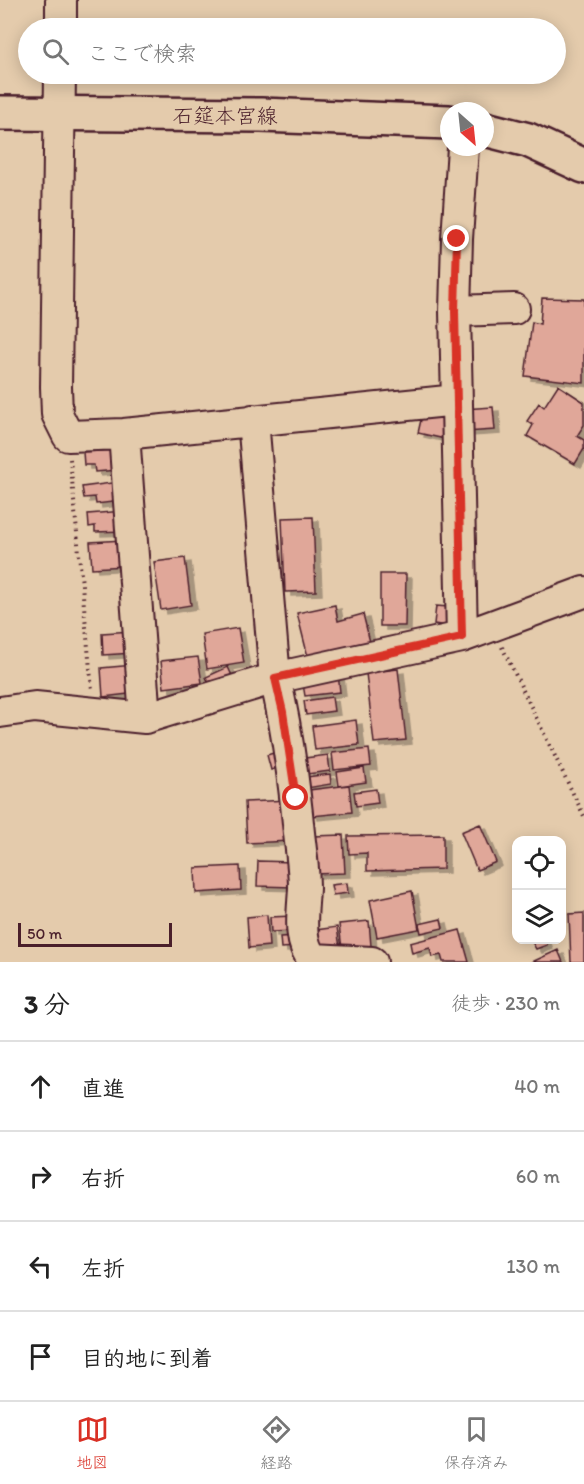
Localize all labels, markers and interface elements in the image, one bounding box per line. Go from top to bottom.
search box [18,18,566,84]
icon: search [39,35,72,68]
text: ここで検索 [87,40,197,67]
north arrow [440,102,494,156]
street label: 石筵本宮線 [173,103,278,128]
route end [443,225,469,251]
route start [282,784,308,810]
map controls [512,836,566,944]
button: locate [512,836,566,890]
button: layers [512,890,566,944]
scale bar [18,920,172,948]
text: 50 m [27,924,62,943]
text: 3 分 [24,988,70,1020]
text: 徒歩 · 230 m [451,991,560,1015]
icon: ahead [24,1070,57,1103]
text: 40 m [514,1074,560,1098]
text: 直進 [81,1075,125,1102]
icon: right [24,1160,57,1193]
text: 60 m [516,1164,560,1188]
text: 右折 [81,1165,125,1192]
icon: left [24,1250,57,1283]
text: 130 m [506,1254,560,1278]
text: 左折 [81,1255,125,1282]
icon: arrive [24,1340,57,1373]
text: 目的地に到着 [81,1345,213,1372]
tab: 地図 [76,1413,109,1473]
tab: 経路 [260,1413,293,1473]
tab: 保存済み [444,1413,508,1473]

